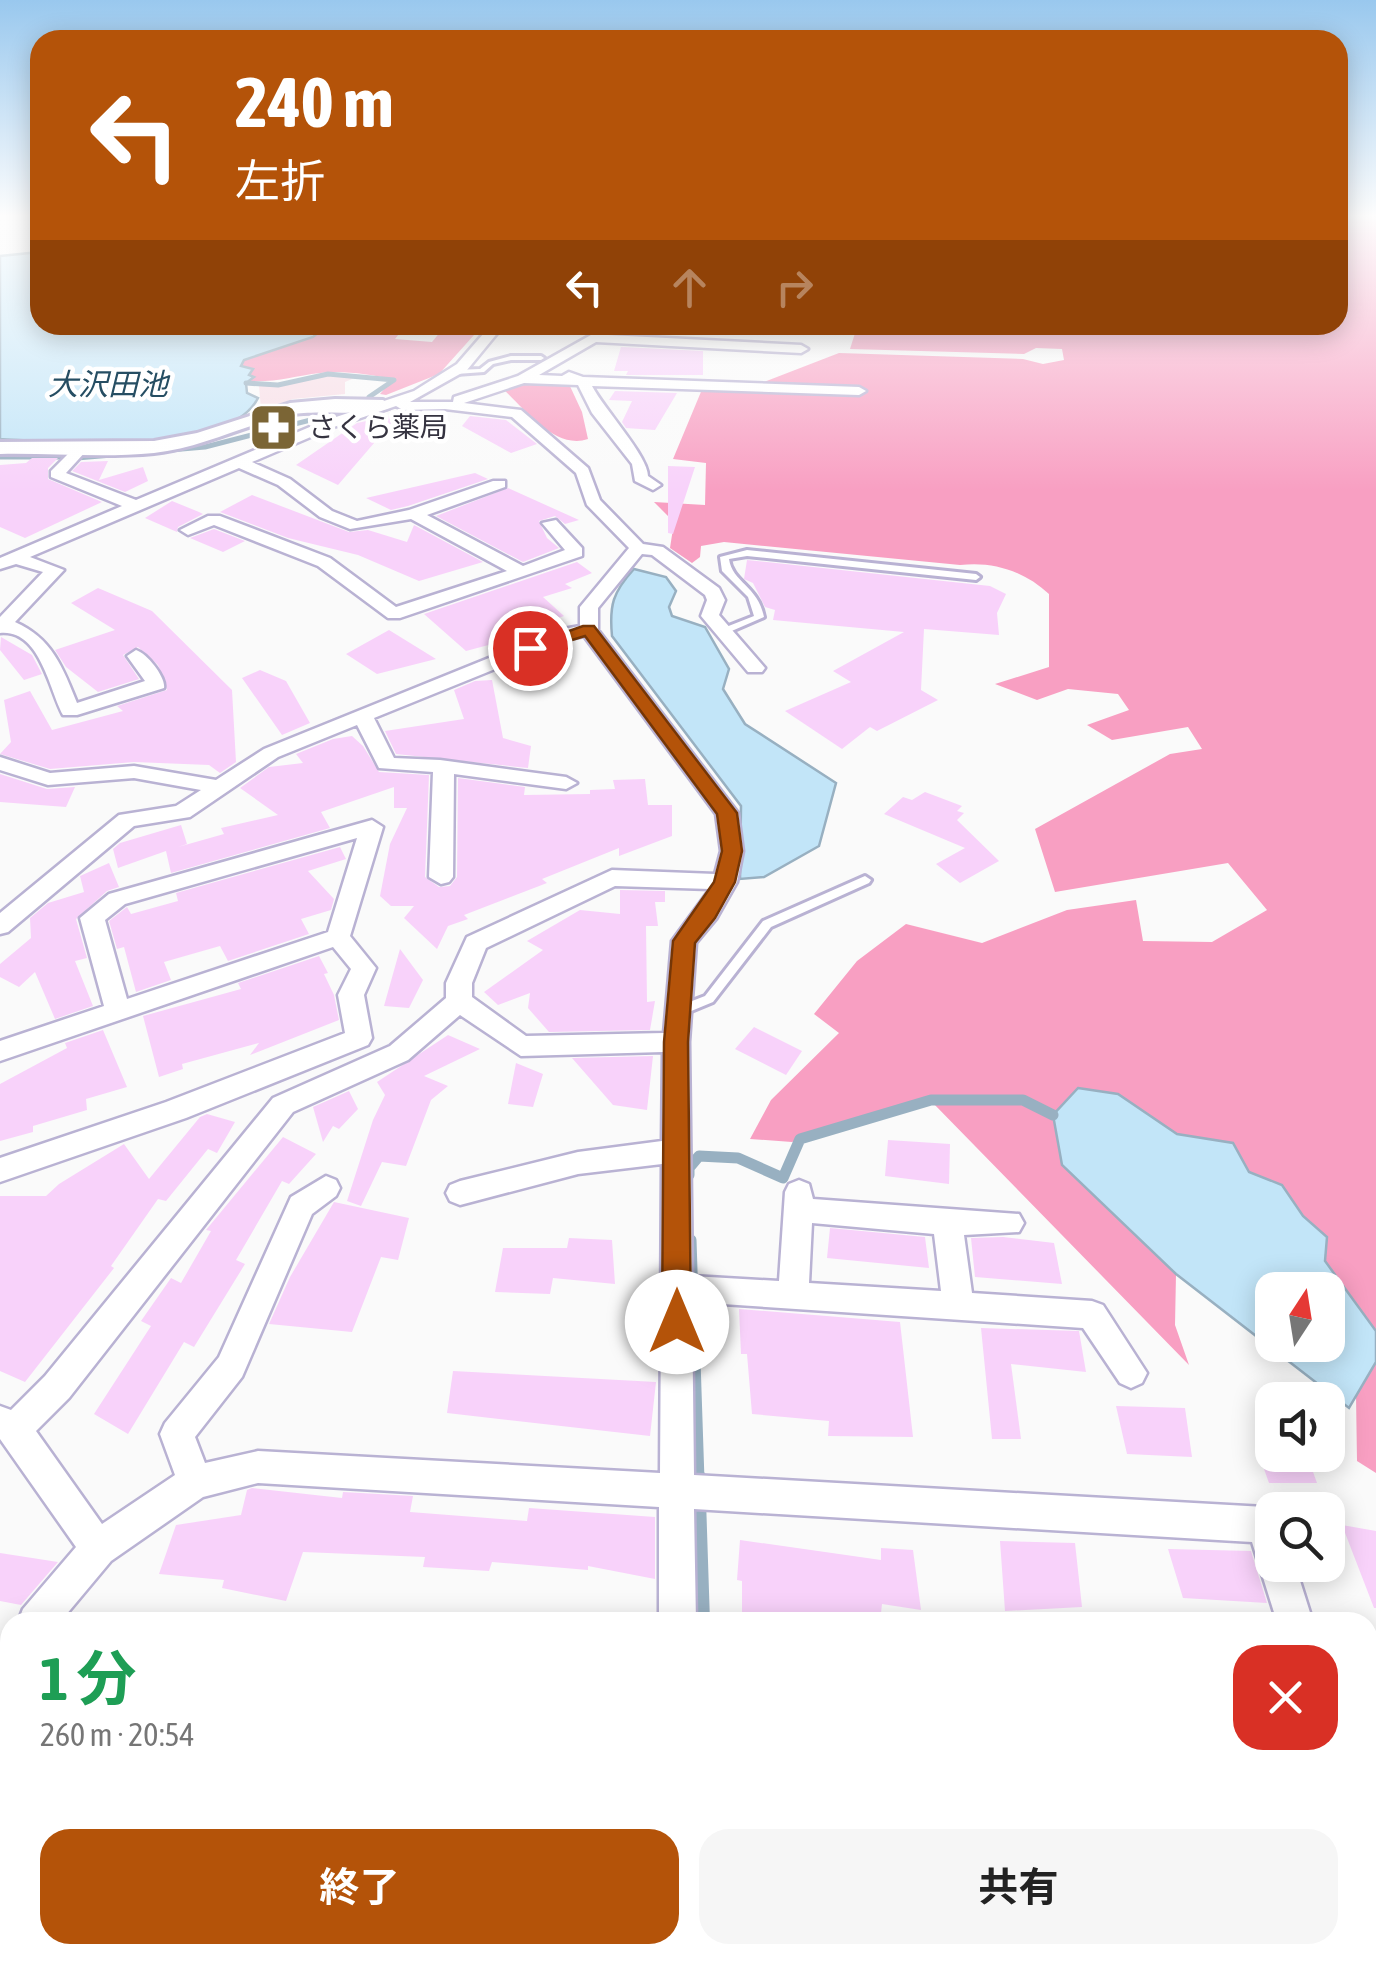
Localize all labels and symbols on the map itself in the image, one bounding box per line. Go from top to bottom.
water label: 大沢田池 [48,367,171,401]
pharmacy icon: さくら薬局 [247,401,299,453]
place label: さくら薬局 [308,411,448,443]
pin [488,606,573,691]
position arrow [625,1270,729,1374]
north arrow [1255,1272,1345,1362]

